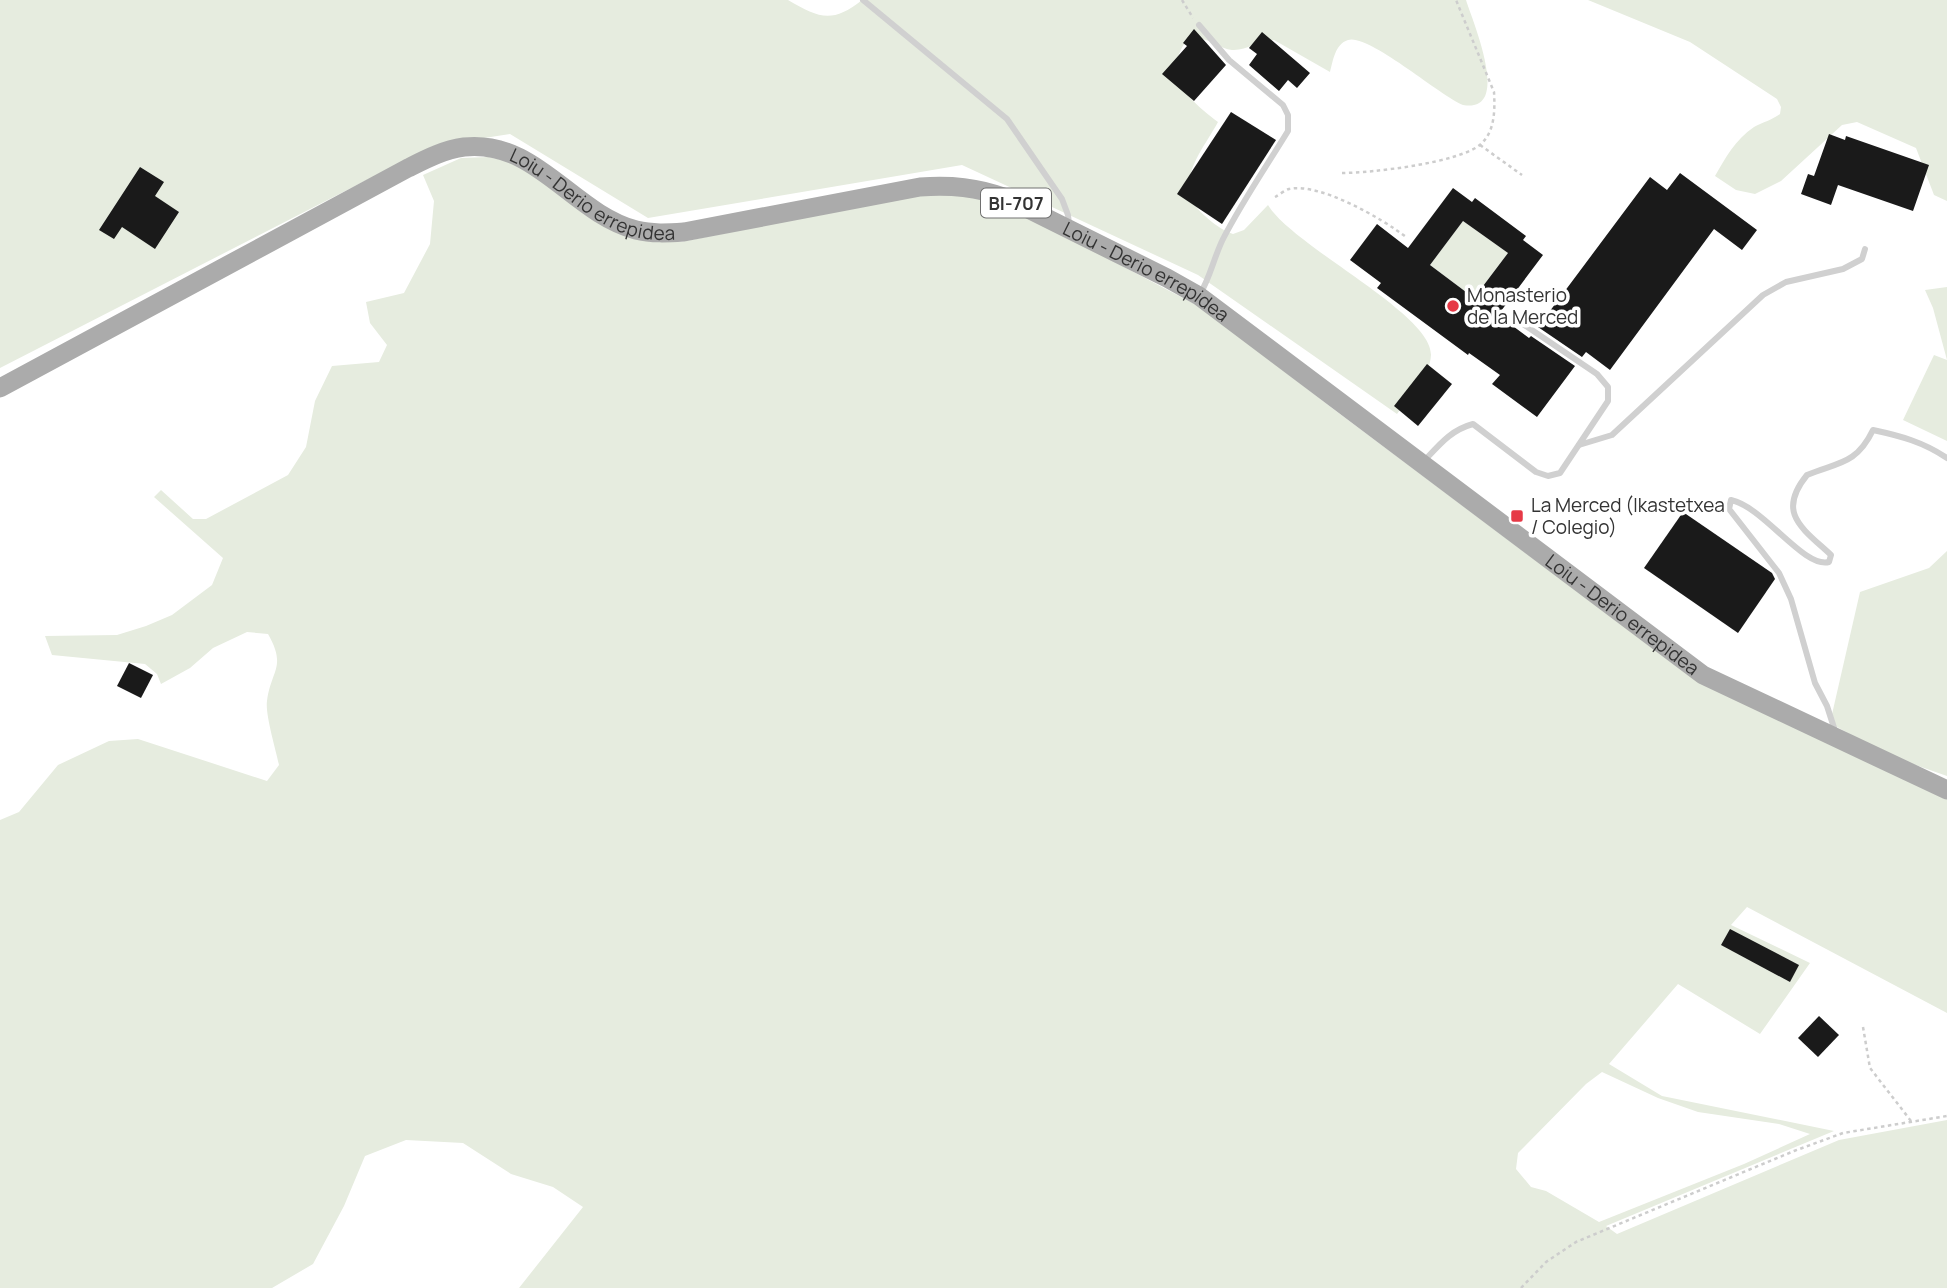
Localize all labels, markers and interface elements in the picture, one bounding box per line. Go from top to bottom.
street label: Loiu - Derio errepidea [506,142,676,246]
road number: BI-707 [981,188,1051,218]
street label: Loiu - Derio errepidea [1058,215,1235,327]
place label: Monasterio de la Merced [1467,282,1578,330]
marker: Monasterio de la Merced [1445,298,1461,314]
place label: La Merced (Ikastetxea / Colegio) [1531,492,1725,540]
marker: La Merced (Ikastetxea / Colegio) [1509,508,1525,524]
street label: Loiu - Derio errepidea [1540,548,1705,681]

